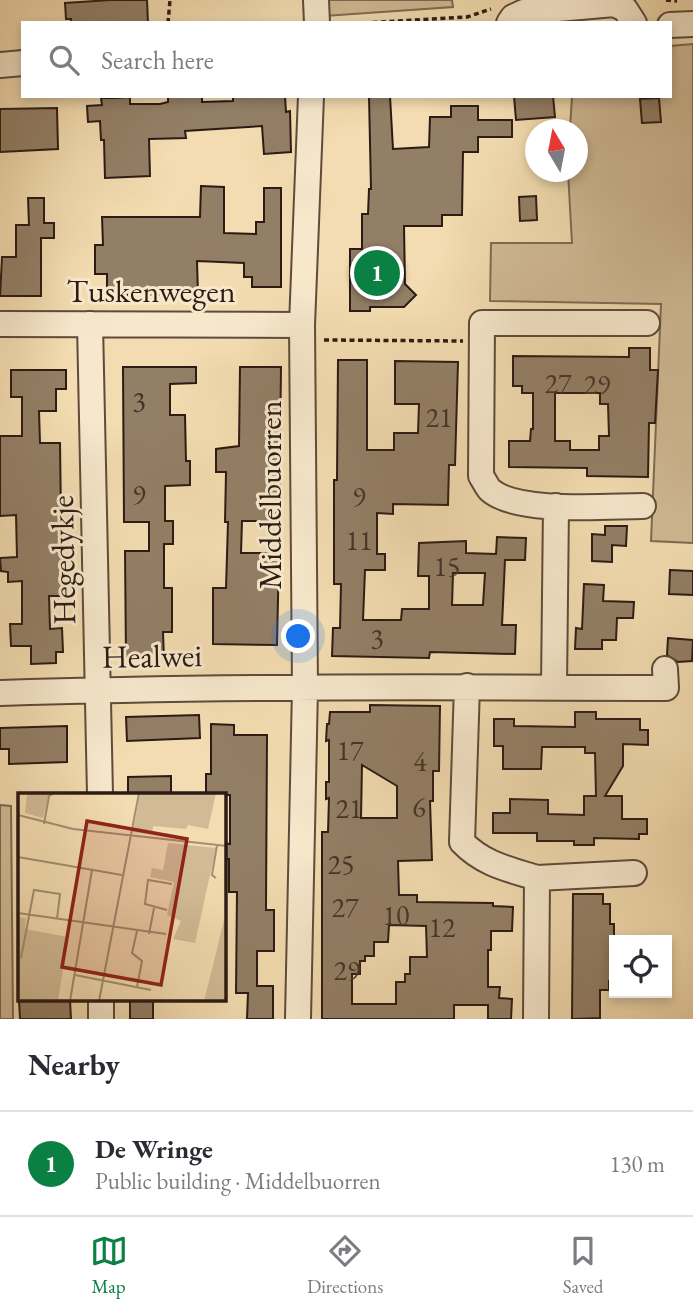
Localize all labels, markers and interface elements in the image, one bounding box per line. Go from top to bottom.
search box [21,21,672,98]
icon: search [45,41,83,79]
text: Search here [101,43,214,77]
north arrow [525,119,588,182]
pin: 1 [354,247,400,299]
street label: Tuskenwegen [66,270,236,312]
house number: 27 [545,365,572,401]
house number: 29 [584,366,610,402]
house number: 3 [132,383,146,419]
house number: 21 [426,399,452,435]
street label: Middelbuorren [249,400,291,590]
house number: 9 [132,476,146,512]
house number: 9 [352,478,366,514]
street label: Hegedykje [41,495,85,625]
house number: 11 [346,522,372,558]
house number: 15 [434,548,460,584]
your location [281,619,315,653]
house number: 3 [370,620,384,656]
street label: Healwei [101,634,203,678]
house number: 17 [337,732,364,768]
house number: 4 [413,743,427,779]
house number: 6 [412,789,426,825]
house number: 21 [336,790,362,826]
inset map [18,793,226,1002]
house number: 25 [328,846,354,882]
house number: 27 [332,889,359,925]
house number: 10 [383,897,409,933]
house number: 12 [429,909,456,945]
map controls [609,935,672,998]
button: locate [609,935,672,998]
house number: 29 [334,952,360,988]
text: Nearby [28,1045,120,1084]
text: De Wringe [95,1132,213,1166]
text: 1 [45,1149,57,1179]
text: 130 m [609,1149,665,1179]
text: Public building · Middelbuorren [95,1166,381,1196]
tab: Map [90,1232,128,1299]
tab: Directions [307,1232,383,1299]
tab: Saved [563,1232,603,1299]

